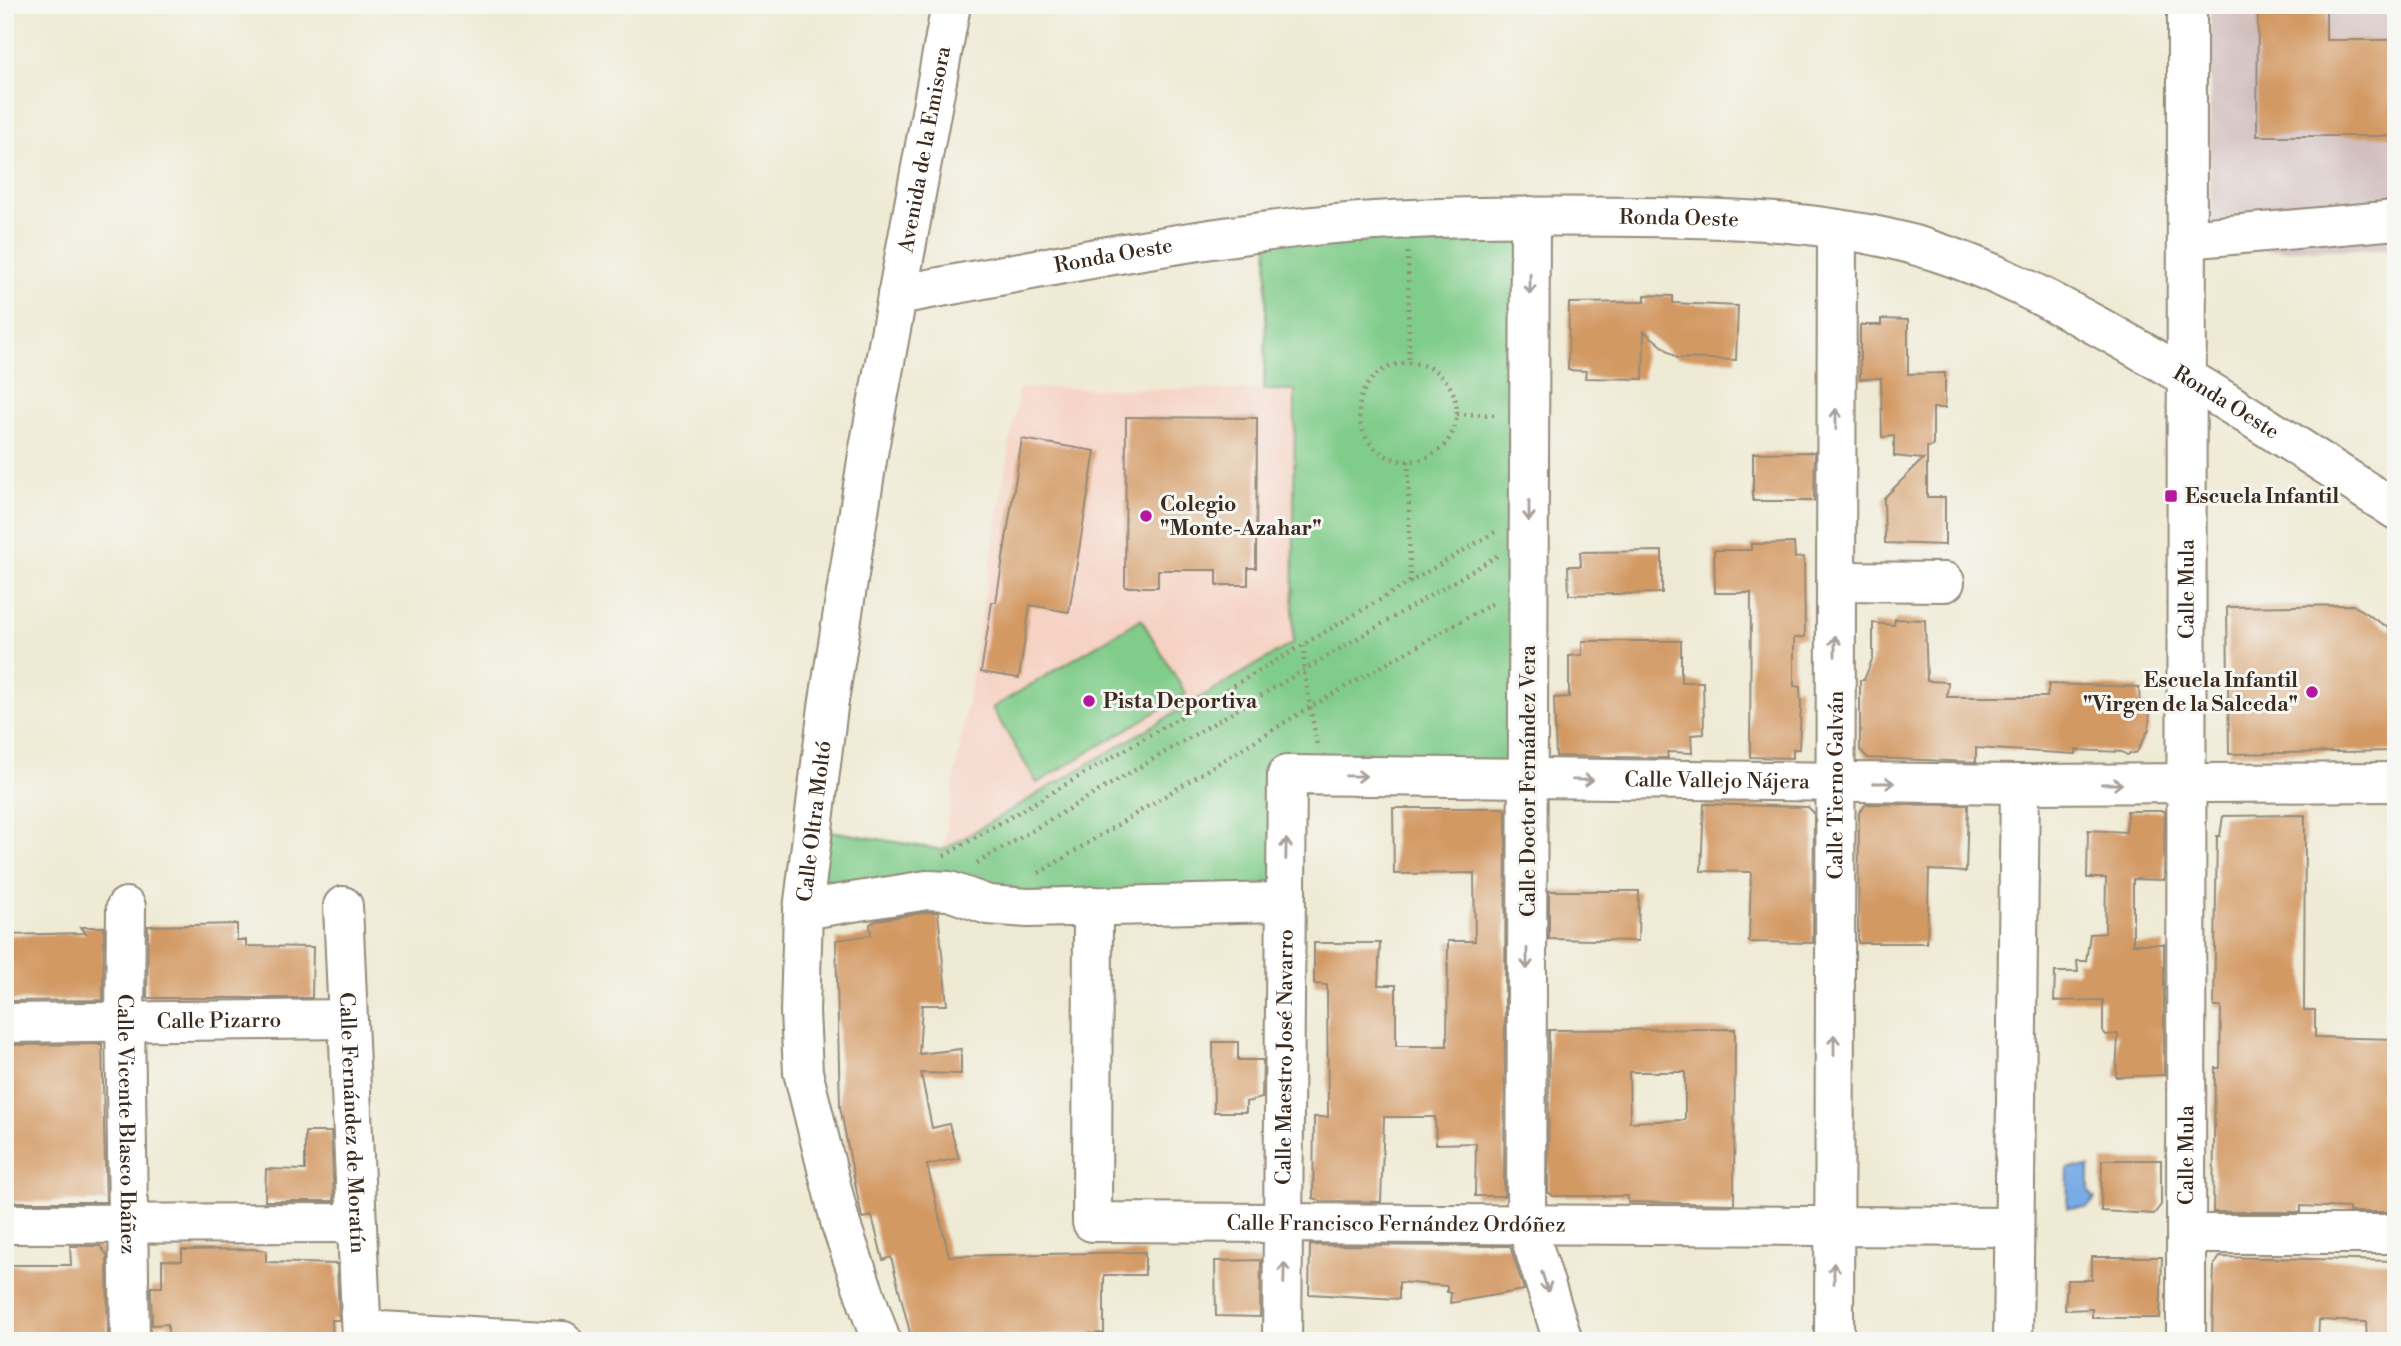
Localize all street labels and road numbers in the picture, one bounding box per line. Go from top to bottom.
street label: Avenida de la Emisora [893,44,957,256]
street label: Ronda Oeste [1619,205,1739,233]
street label: Ronda Oeste [1052,233,1175,279]
street label: Ronda Oeste [2168,360,2284,446]
street label: Calle Mula [2175,539,2201,639]
street label: Calle Doctor Fernández Vera [1516,645,1542,917]
street label: Calle Tierno Galván [1823,690,1850,879]
street label: Calle Oltra Moltó [792,739,838,903]
street label: Calle Vallejo Nájera [1624,767,1810,795]
street label: Calle Maestro José Navarro [1271,929,1300,1185]
street label: Calle Fernández de Moratín [333,992,370,1254]
street label: Calle Vicente Blasco Ibáñez [111,994,141,1254]
street label: Calle Pizarro [157,1008,281,1035]
street label: Calle Mula [2174,1105,2200,1205]
street label: Calle Francisco Fernández Ordóñez [1226,1211,1566,1239]

